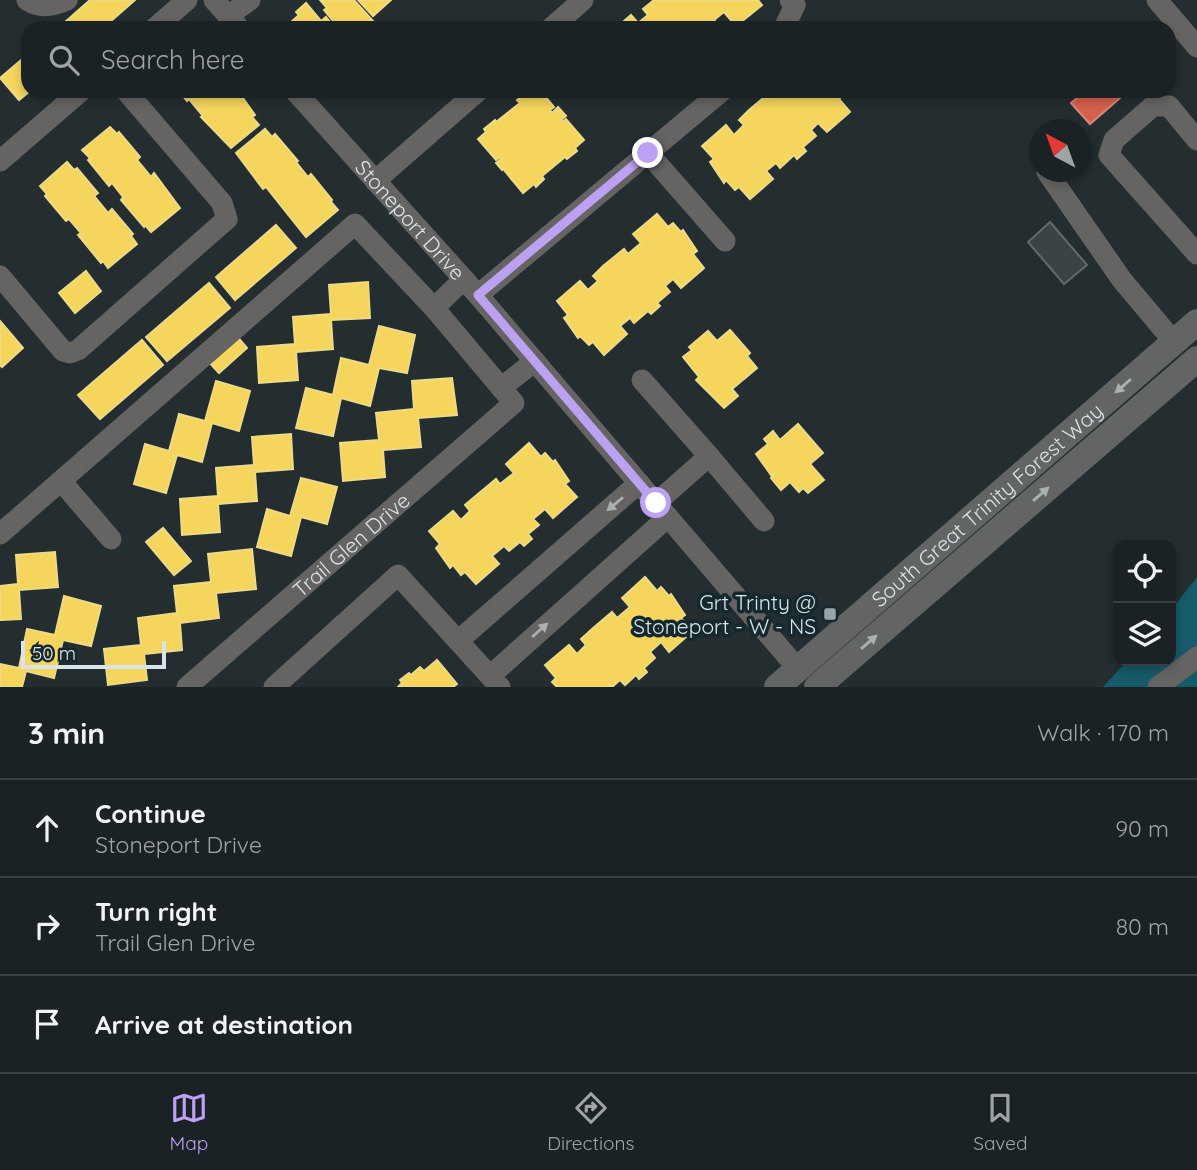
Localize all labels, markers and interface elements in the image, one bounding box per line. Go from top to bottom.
search box [21,21,1176,98]
icon: search [45,41,83,79]
text: Search here [101,43,245,76]
north arrow [1029,119,1092,182]
route end [632,137,663,168]
street label: Stoneport Drive [350,154,471,285]
one-way arrow [1114,378,1131,393]
street label: South Great Trinity Forest Way [866,397,1108,612]
one-way arrow [1032,486,1049,502]
street label: Trail Glen Drive [287,487,415,603]
route start [640,487,671,518]
one-way arrow [606,496,623,511]
map controls [1113,540,1176,666]
button: locate [1113,540,1176,603]
place label: Grt Trinty @ Stoneport - W - NS [633,589,816,639]
button: layers [1113,603,1176,666]
marker: Grt Trinty @ Stoneport - W - NS [822,606,838,622]
one-way arrow [532,623,549,638]
one-way arrow [860,634,878,650]
scale bar [21,638,166,670]
text: 50 m [32,641,76,665]
text: 3 min [28,714,105,752]
text: Walk · 170 m [1037,718,1169,747]
text: Continue [95,797,206,830]
icon: ahead [28,809,66,847]
text: 90 m [1115,814,1169,843]
text: Stoneport Drive [95,830,262,859]
text: Turn right [95,895,217,928]
icon: right [28,907,66,945]
text: 80 m [1116,912,1169,941]
text: Trail Glen Drive [95,928,256,957]
icon: arrive [28,1005,66,1043]
text: Arrive at destination [95,1008,353,1041]
tab: Map [170,1089,208,1155]
tab: Directions [547,1089,634,1155]
tab: Saved [973,1089,1028,1155]

